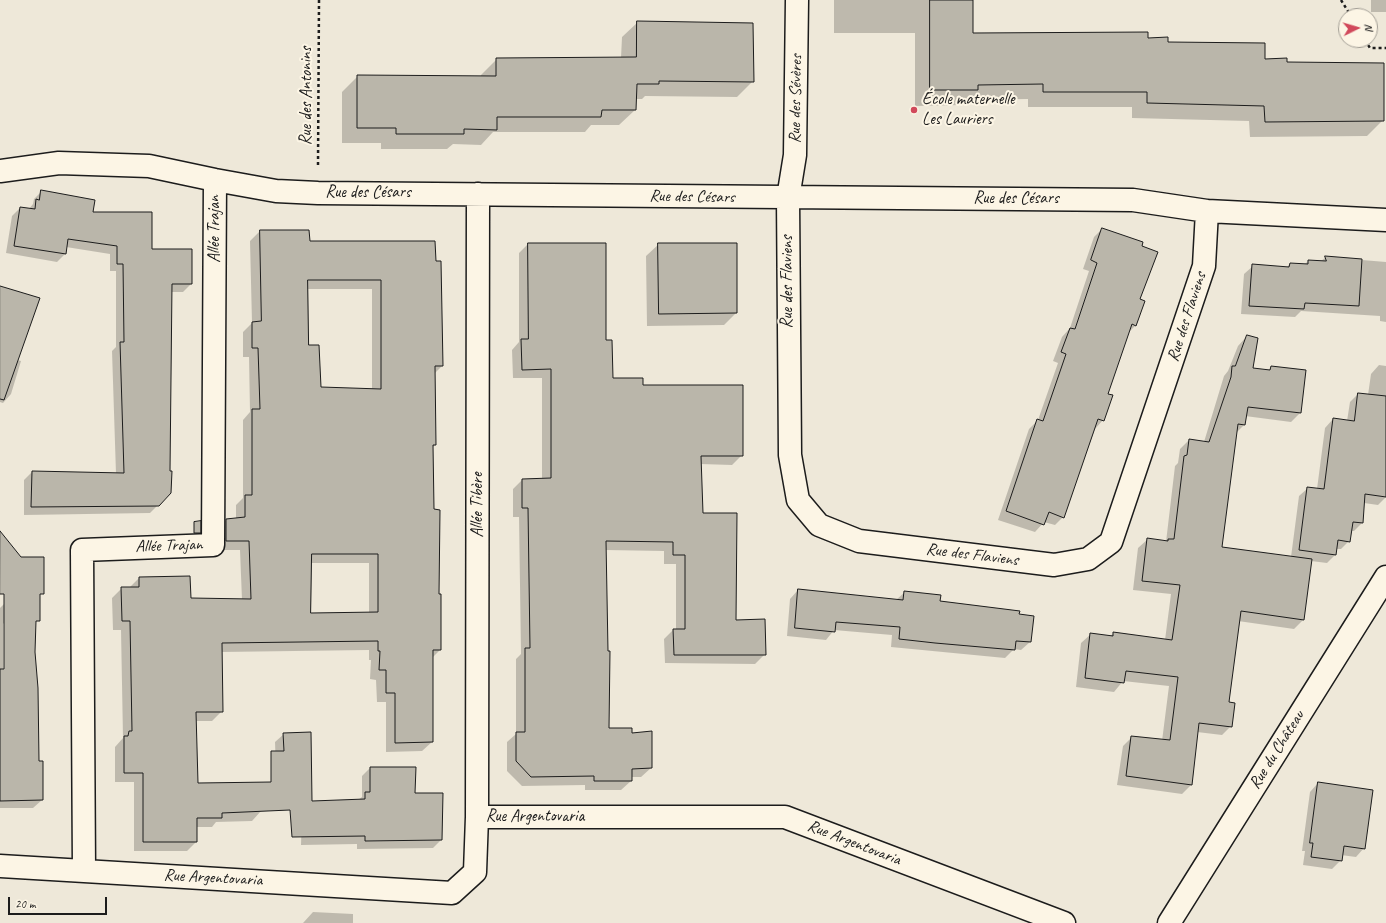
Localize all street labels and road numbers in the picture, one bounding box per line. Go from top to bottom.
street label: Rue des Antonins [297,47,317,145]
street label: Rue des Sévères [785,54,807,144]
street label: Rue des Césars [325,183,411,203]
street label: Rue des Césars [649,186,735,208]
street label: Rue des Césars [973,189,1059,209]
street label: Allée Trajan [205,195,225,263]
street label: Rue des Flaviens [778,236,798,328]
street label: Rue des Flaviens [1163,270,1211,364]
street label: Allée Tibère [468,473,488,537]
street label: Allée Trajan [135,535,203,557]
street label: Rue des Flaviens [925,539,1019,571]
street label: Rue du Château [1245,707,1309,793]
street label: Rue Argentovaria [486,807,584,827]
street label: Rue Argentovaria [804,816,904,870]
street label: Rue Argentovaria [163,865,263,891]

